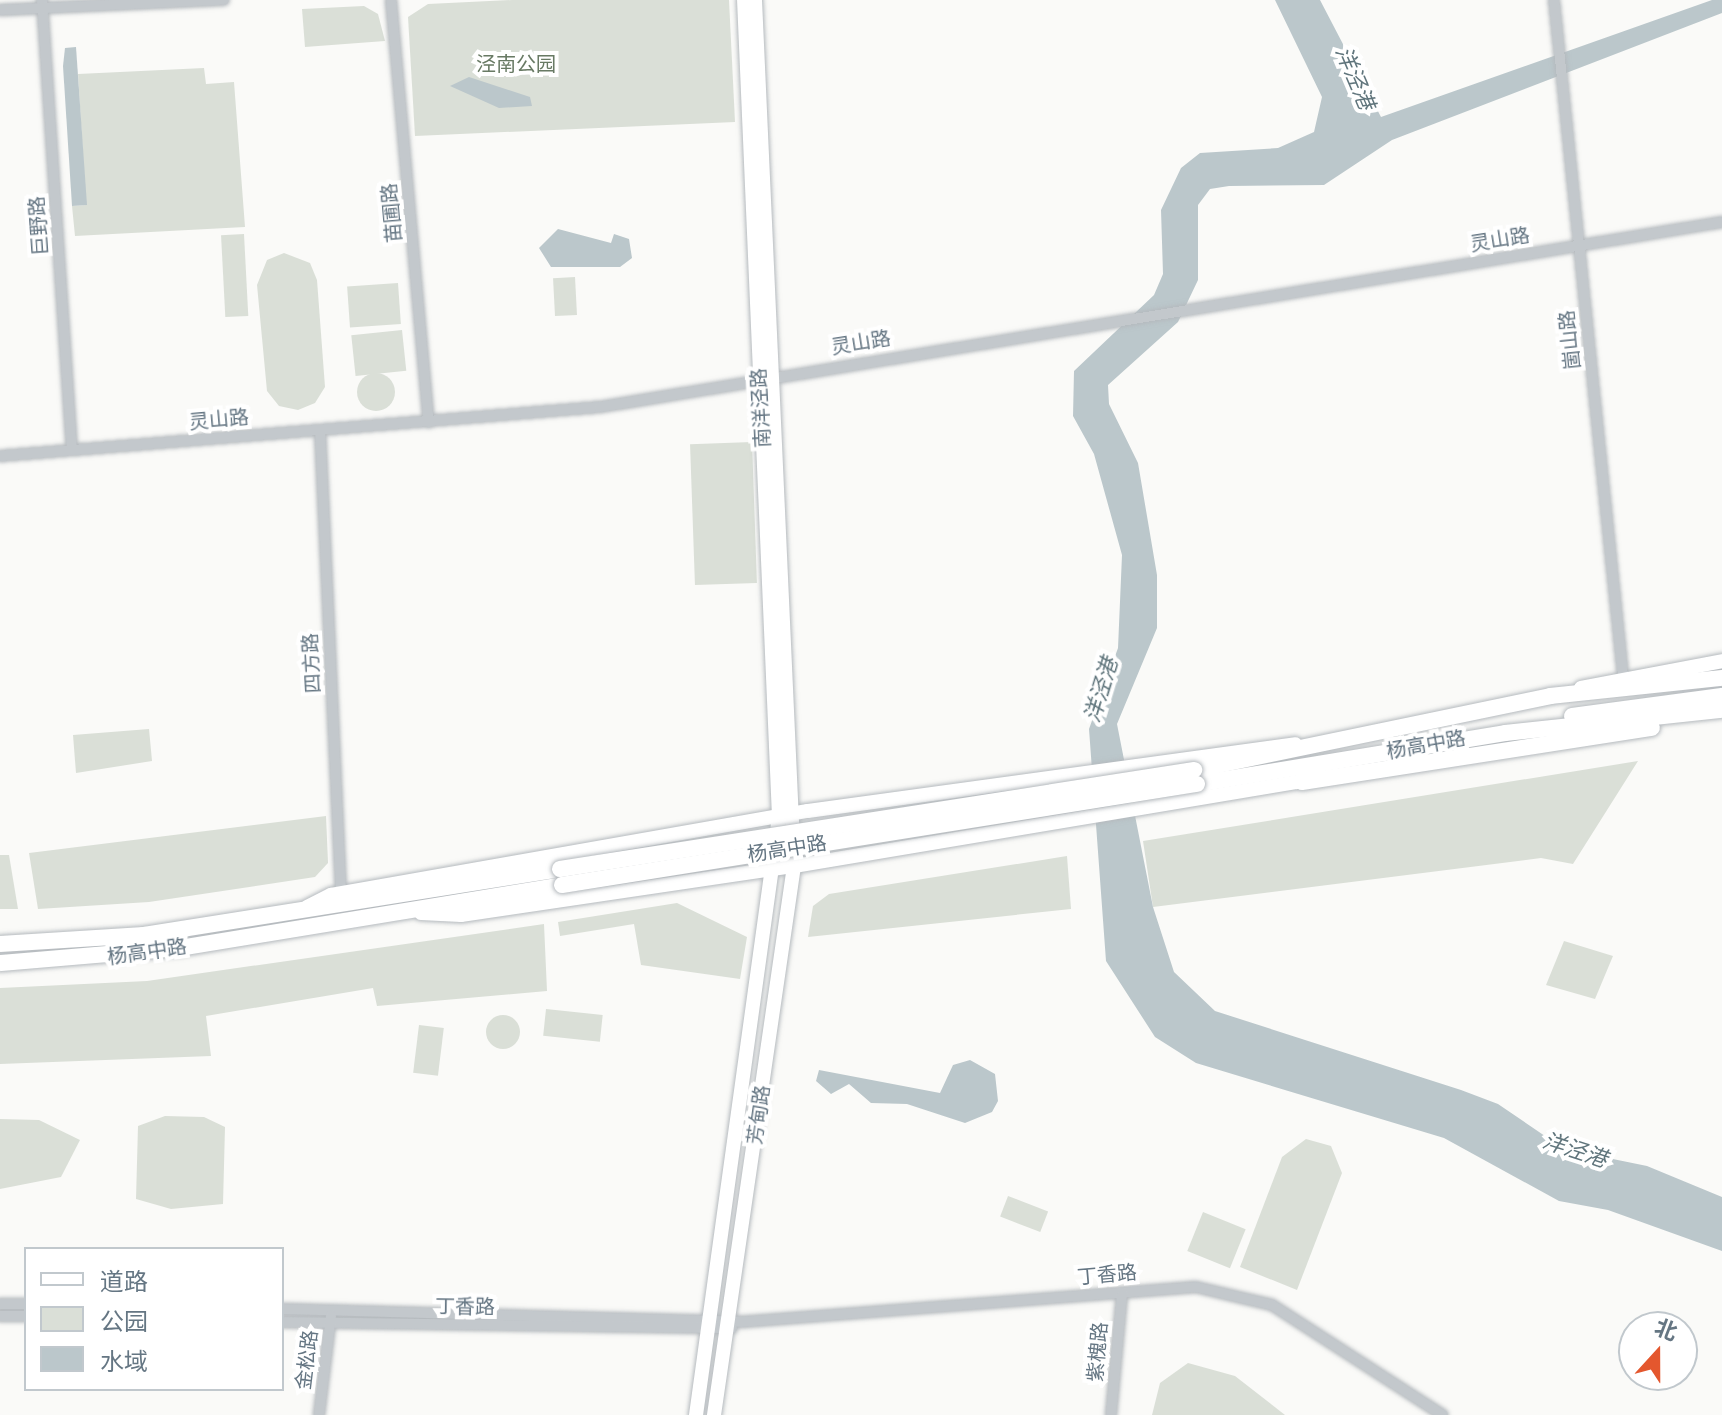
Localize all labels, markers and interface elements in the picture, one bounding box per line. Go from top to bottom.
water label: 洋泾港 [1330,42,1380,114]
park label: 泾南公园 [476,52,556,76]
street label: 苗圃路 [377,182,407,244]
street label: 巨野路 [25,195,53,257]
street label: 灵山路 [1468,223,1532,257]
street label: 崮山路 [1555,309,1585,371]
street label: 灵山路 [829,326,893,360]
street label: 南洋泾路 [747,367,775,449]
street label: 灵山路 [188,405,250,435]
street label: 四方路 [298,632,326,694]
water label: 洋泾港 [1079,655,1123,725]
street label: 杨高中路 [1385,726,1467,764]
street label: 杨高中路 [746,831,828,867]
street label: 杨高中路 [106,935,188,969]
street label: 芳甸路 [743,1084,775,1146]
water label: 洋泾港 [1540,1127,1610,1173]
legend [24,1247,284,1391]
street label: 丁香路 [1076,1260,1138,1290]
text: 道路 [100,1267,148,1296]
street label: 丁香路 [435,1294,495,1320]
text: 公园 [100,1307,148,1336]
north arrow [1618,1311,1698,1391]
text: 北 [1651,1313,1681,1347]
street label: 紫槐路 [1083,1321,1113,1383]
street label: 金松路 [291,1329,323,1391]
text: 水域 [100,1347,148,1376]

